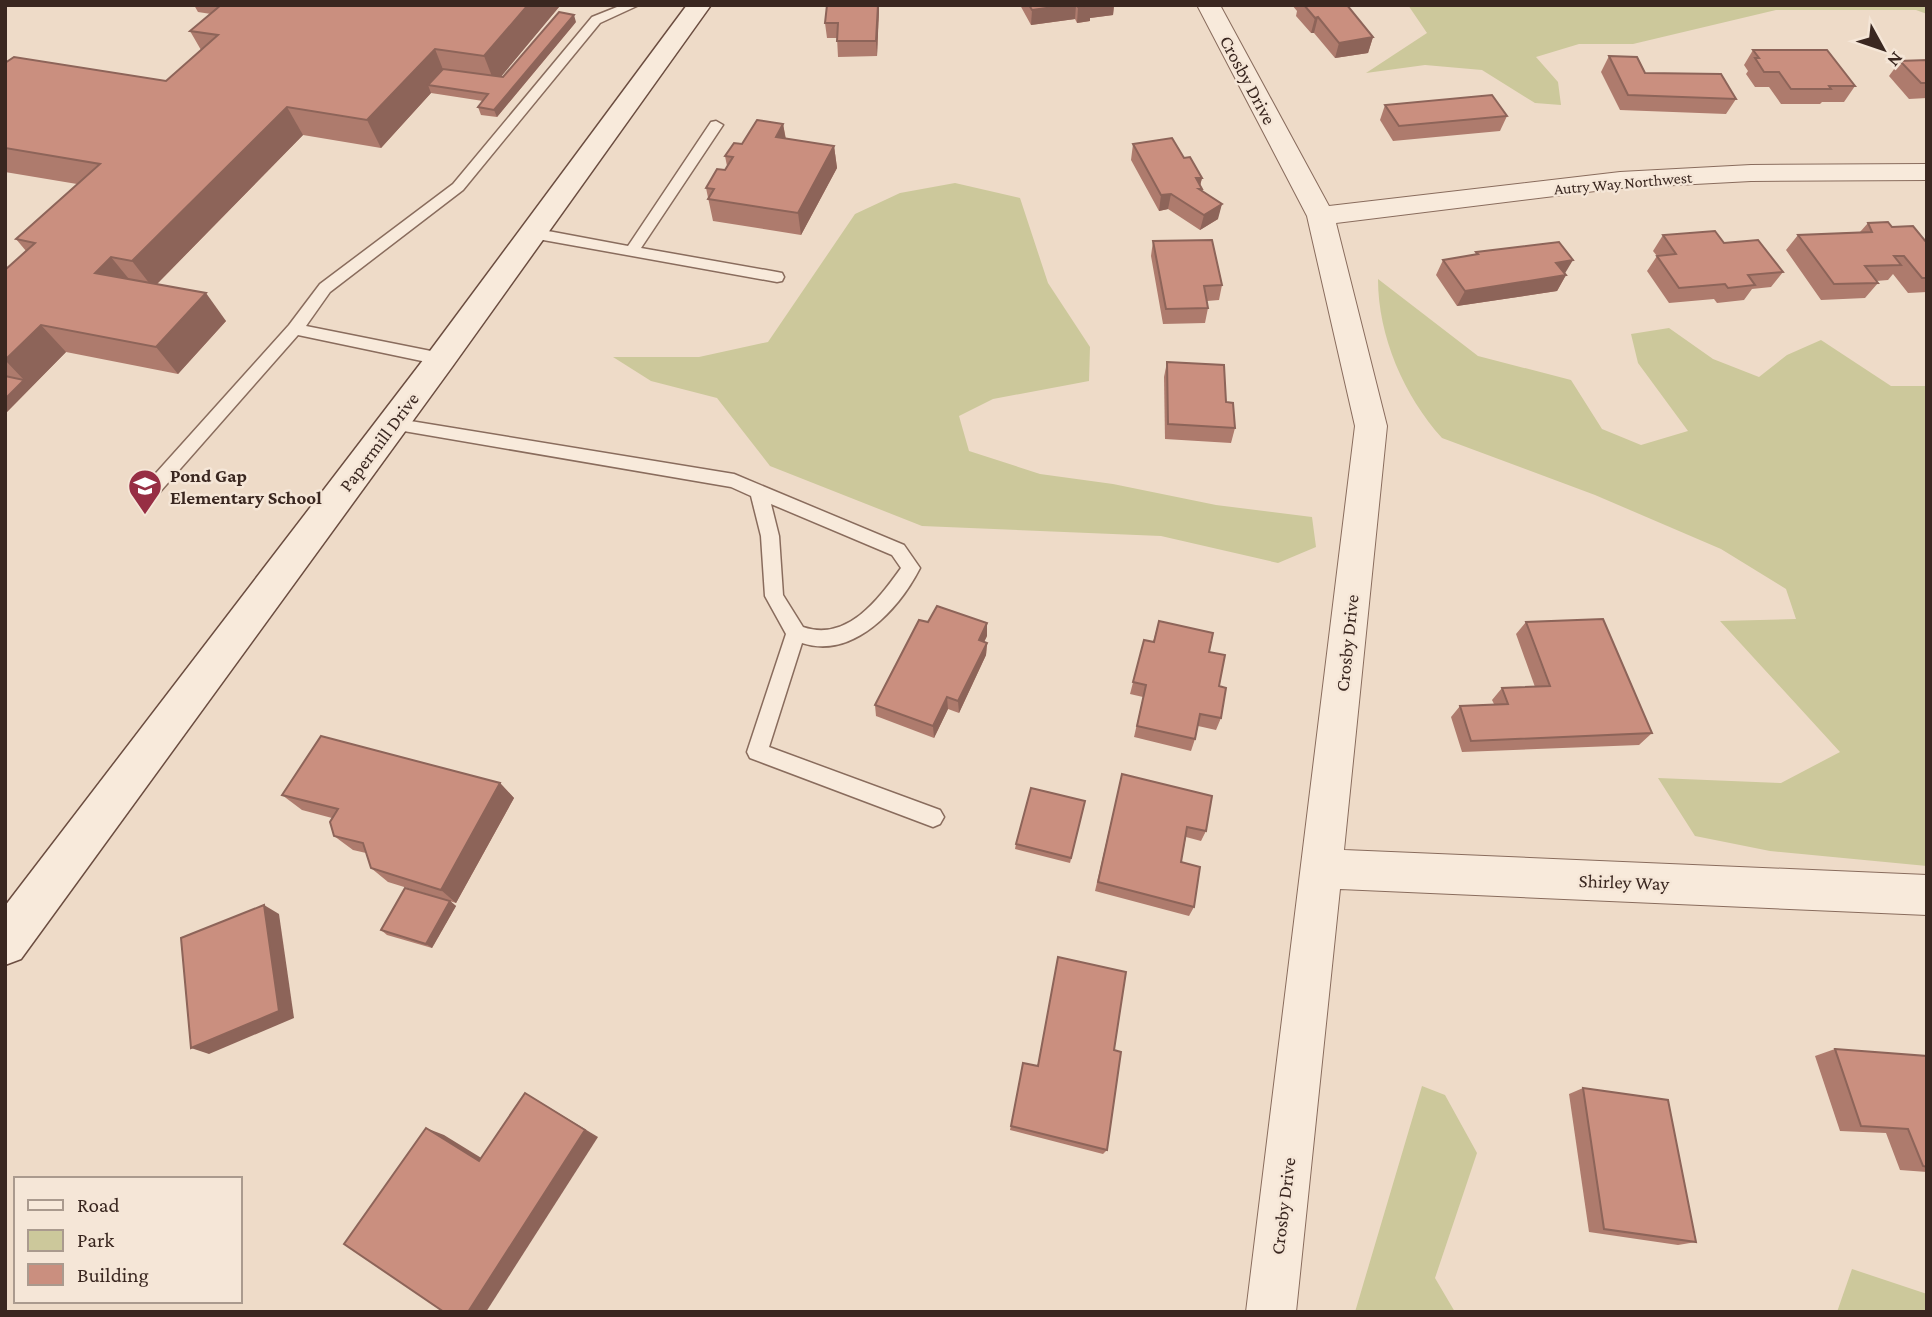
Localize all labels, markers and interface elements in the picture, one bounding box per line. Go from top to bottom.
north arrow [1848,14,1918,84]
street label: Crosby Drive [1216,32,1280,128]
text: N [1883,48,1908,71]
street label: Autry Way Northwest [1553,168,1694,199]
street label: Papermill Drive [335,388,423,496]
place label: Pond Gap Elementary School [170,465,322,508]
school or university icon: Pond Gap Elementary School [126,467,164,516]
street label: Crosby Drive [1331,593,1363,693]
street label: Shirley Way [1578,870,1670,894]
street label: Crosby Drive [1267,1156,1299,1256]
legend [14,1177,242,1303]
text: Road [77,1193,120,1217]
text: Park [77,1228,114,1252]
text: Building [77,1263,149,1287]

